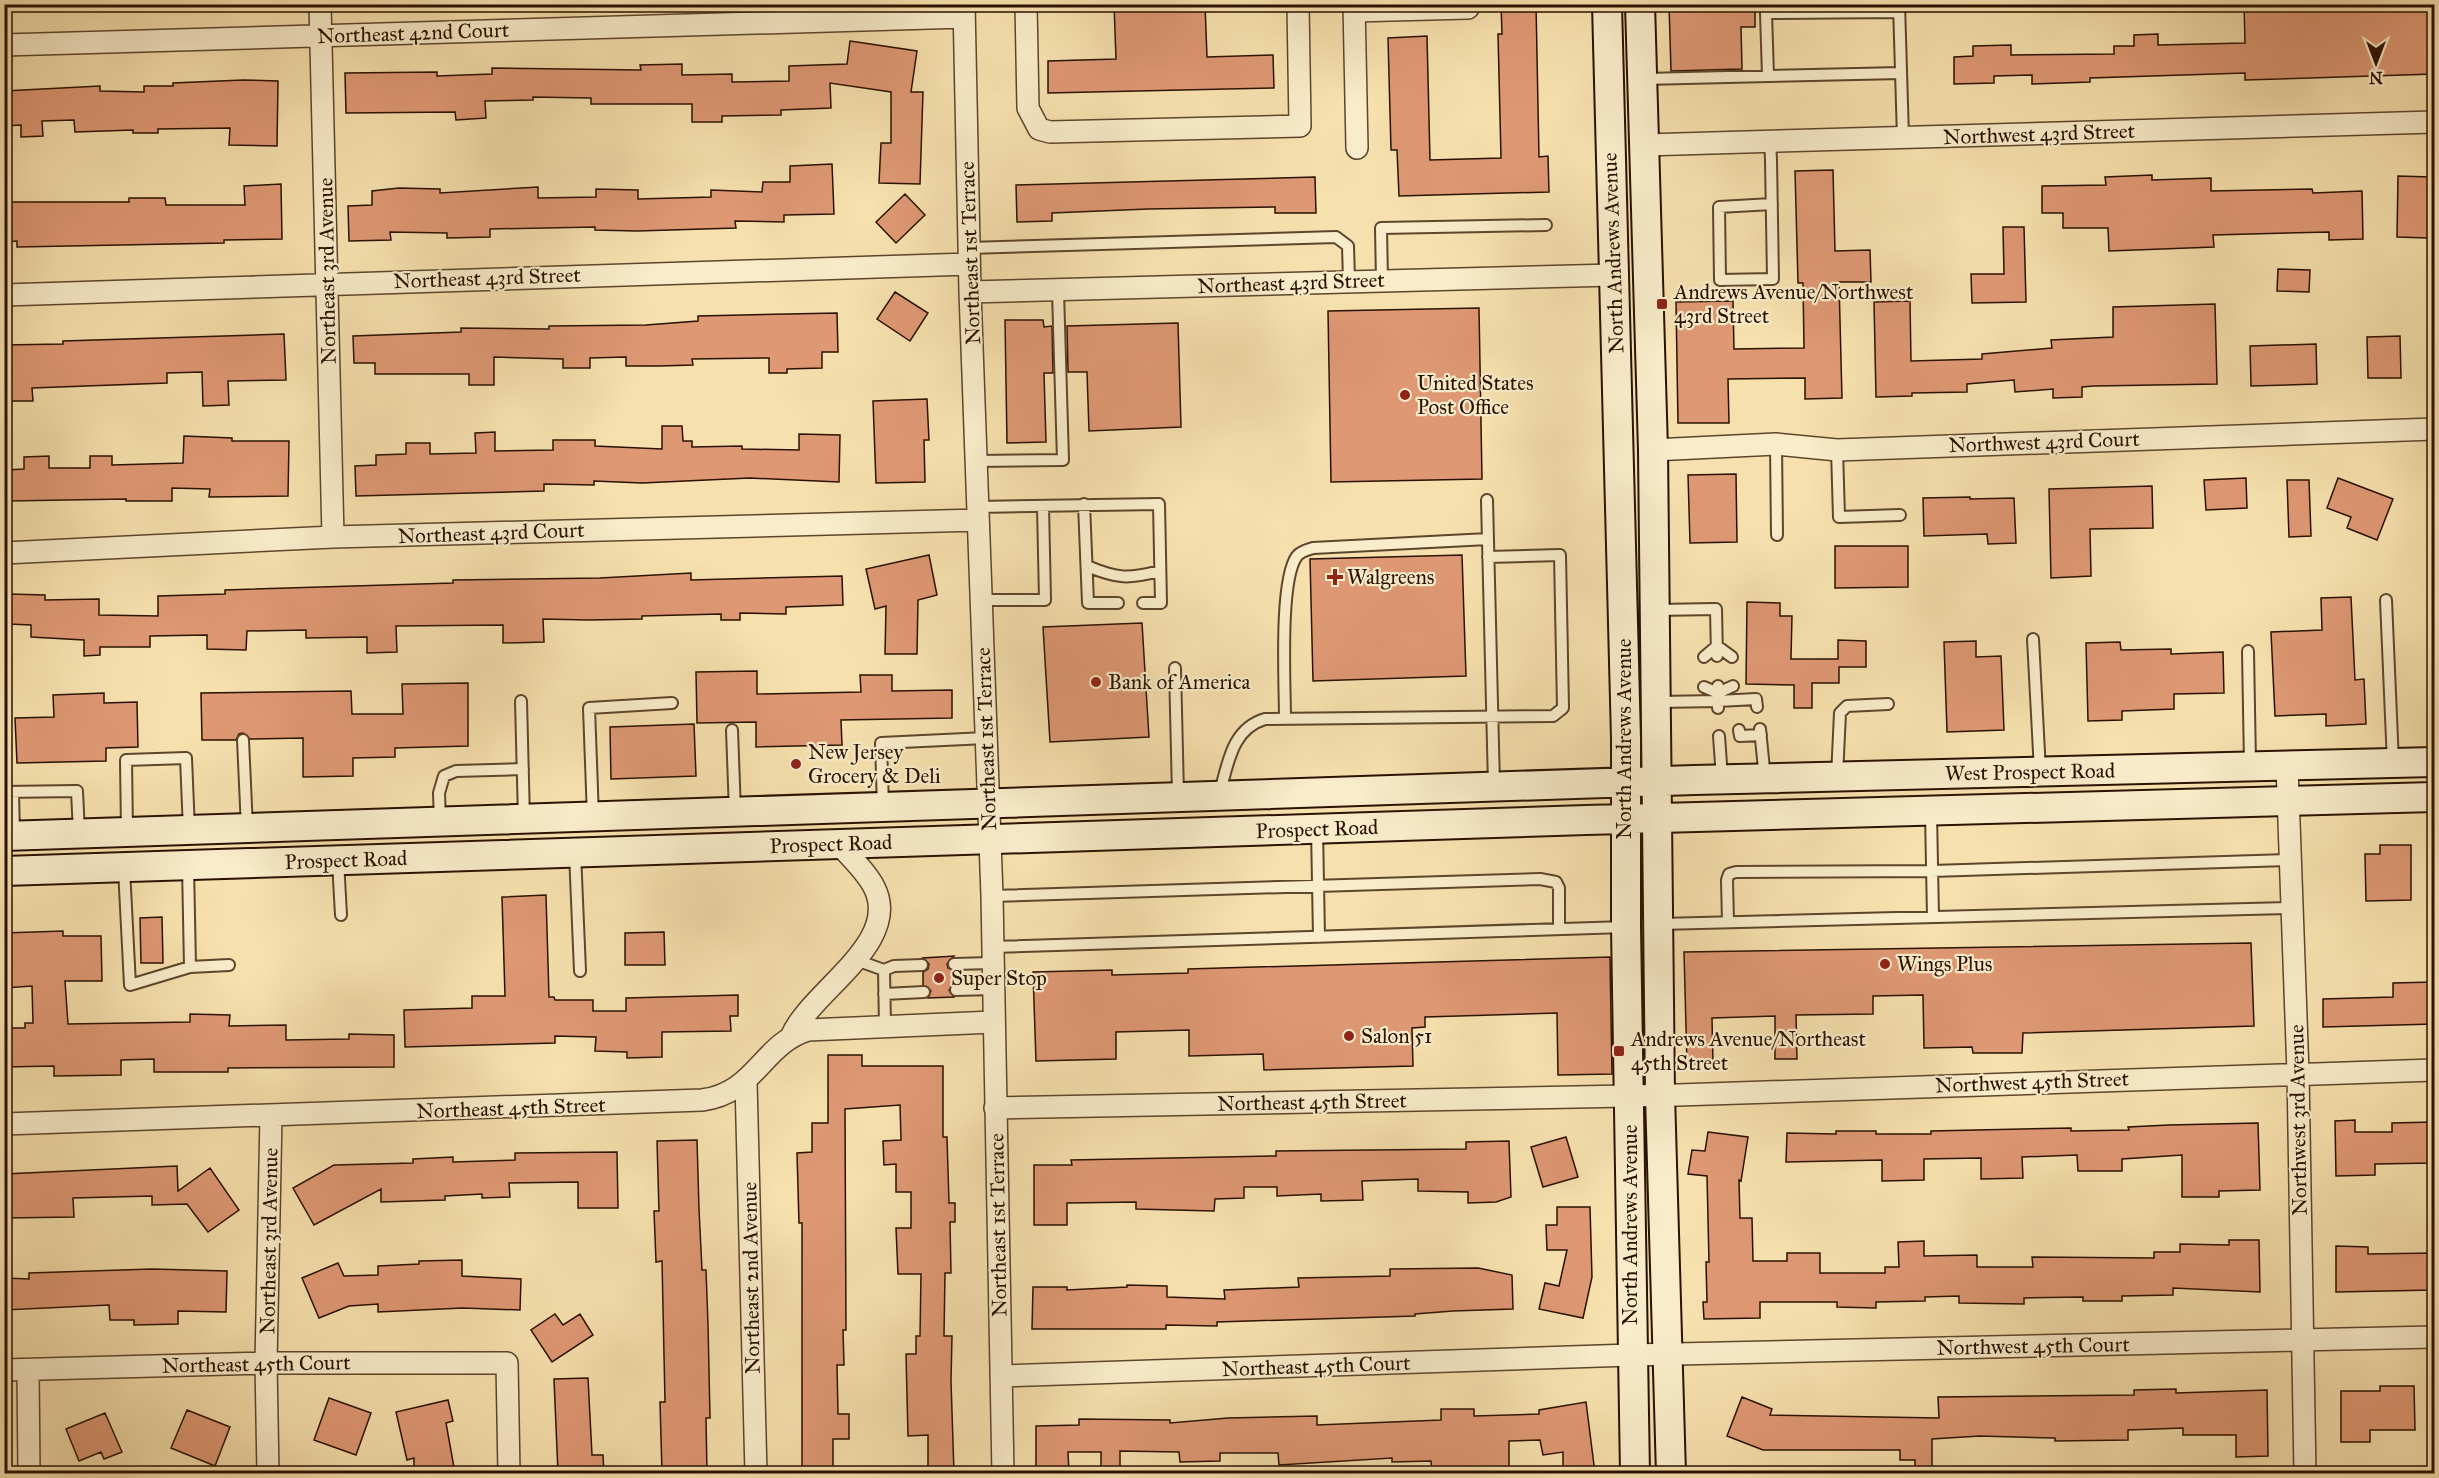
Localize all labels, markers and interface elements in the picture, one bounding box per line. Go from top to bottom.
street label: Northeast 42nd Court [316,17,510,49]
north arrow [2346,33,2406,93]
text: N [2369,68,2383,87]
street label: Northwest 43rd Street [1943,118,2136,150]
street label: North Andrews Avenue [1596,152,1630,354]
street label: Northeast 1st Terrace [954,160,986,345]
street label: Northeast 3rd Avenue [312,177,342,364]
street label: Northeast 43rd Street [393,262,582,294]
street label: Northeast 43rd Street [1197,267,1386,299]
place label: Andrews Avenue/Northwest 43rd Street [1673,279,1914,329]
marker: Andrews Avenue/Northwest 43rd Street [1655,297,1669,311]
place label: United States Post Office [1417,370,1534,420]
marker: United States Post Office [1398,388,1412,402]
street label: Northwest 43rd Court [1948,426,2141,458]
street label: Northeast 43rd Court [397,517,585,549]
place label: Walgreens [1347,564,1435,590]
marker: Walgreens [1328,570,1342,584]
street label: North Andrews Avenue [1611,638,1637,840]
street label: Northeast 1st Terrace [970,646,1002,831]
place label: Bank of America [1108,669,1251,695]
marker: Bank of America [1089,675,1103,689]
place label: New Jersey Grocery & Deli [808,739,941,789]
marker: New Jersey Grocery & Deli [789,757,803,771]
street label: West Prospect Road [1945,758,2116,786]
street label: Prospect Road [1255,814,1379,844]
street label: Prospect Road [769,829,893,859]
street label: Prospect Road [284,845,408,875]
place label: Wings Plus [1897,951,1992,977]
marker: Wings Plus [1878,957,1892,971]
place label: Super Stop [951,965,1047,991]
marker: Super Stop [932,971,946,985]
place label: Salon 51 [1361,1023,1432,1049]
street label: Northwest 3rd Avenue [2283,1024,2313,1216]
place label: Andrews Avenue/Northeast 45th Street [1630,1026,1866,1076]
marker: Salon 51 [1342,1029,1356,1043]
marker: Andrews Avenue/Northeast 45th Street [1612,1044,1626,1058]
street label: Northwest 45th Street [1935,1066,2130,1098]
street label: Northeast 45th Street [1217,1087,1408,1117]
street label: Northeast 45th Street [416,1092,607,1124]
street label: North Andrews Avenue [1617,1124,1643,1326]
street label: Northeast 1st Terrace [983,1133,1013,1317]
street label: Northeast 3rd Avenue [254,1147,284,1334]
street label: Northeast 2nd Avenue [736,1181,766,1374]
street label: Northwest 45th Court [1936,1331,2131,1361]
street label: Northeast 45th Court [161,1349,351,1379]
street label: Northeast 45th Court [1221,1350,1411,1382]

